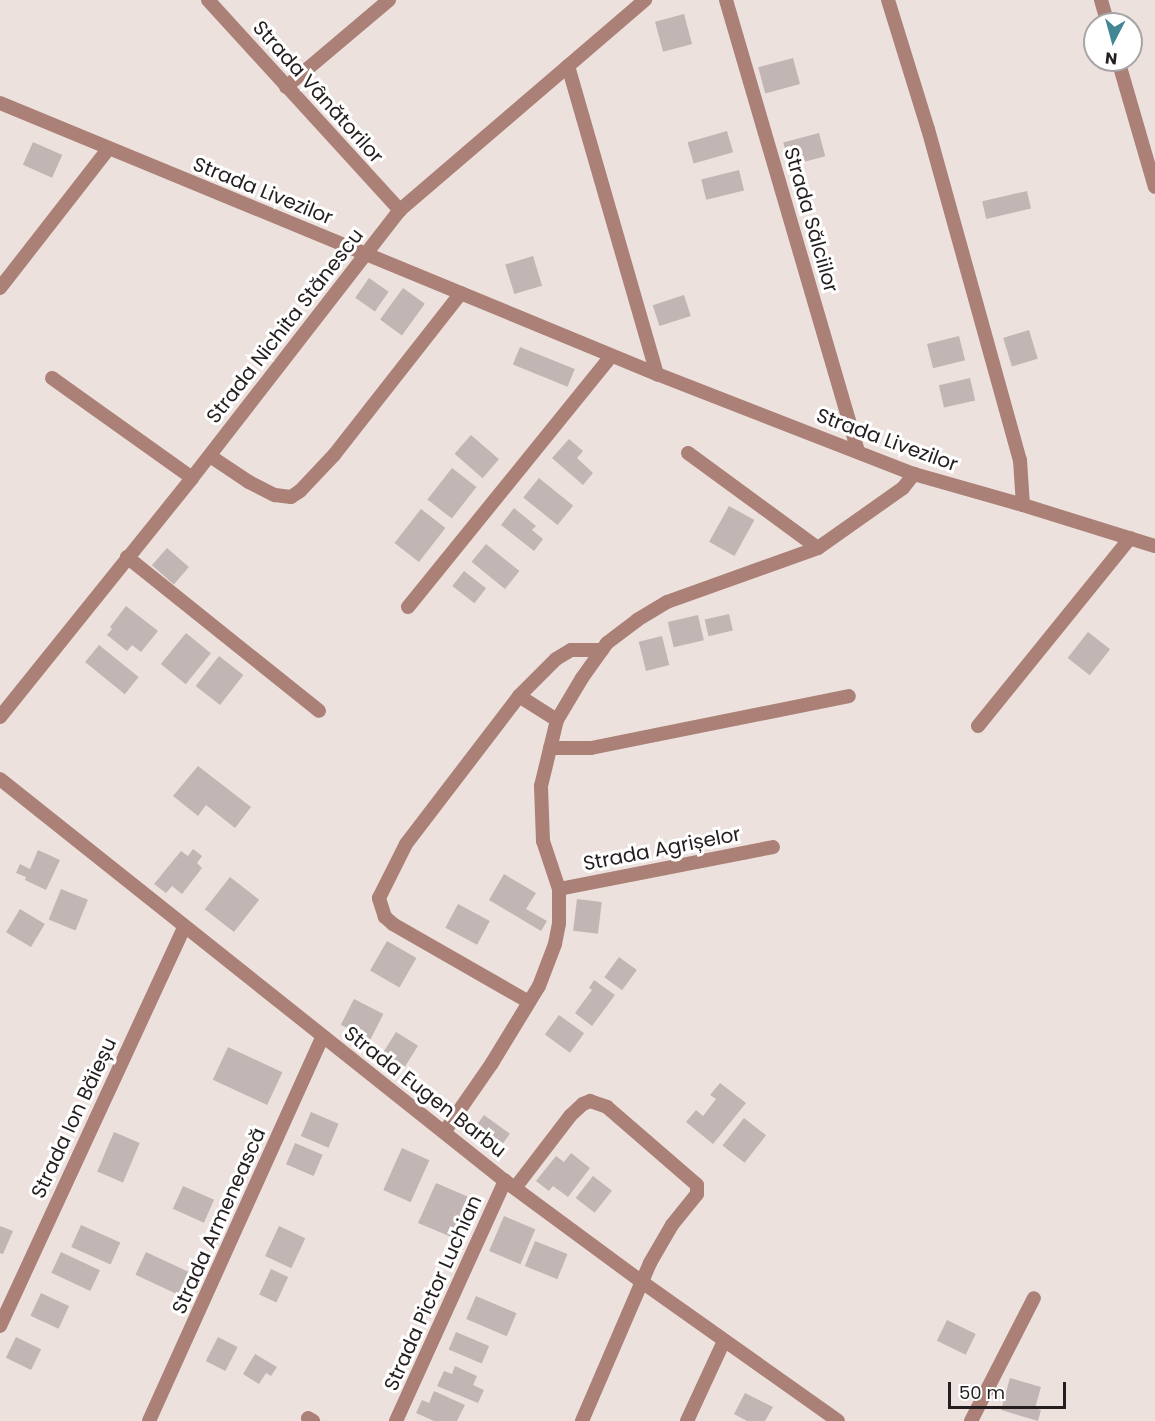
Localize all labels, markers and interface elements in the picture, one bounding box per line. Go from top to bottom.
north arrow [1083,12,1143,72]
street label: Strada Vânătorilor [248,16,388,168]
text: N [1104,46,1118,70]
street label: Strada Sălciilor [779,145,843,295]
street label: Strada Livezilor [190,152,336,230]
street label: Strada Nichita Stănescu [202,224,368,428]
street label: Strada Livezilor [813,403,961,477]
street label: Strada Agrișelor [581,822,743,876]
street label: Strada Eugen Barbu [339,1021,511,1163]
street label: Strada Ion Băieșu [26,1034,122,1202]
street label: Strada Armenească [167,1124,271,1318]
street label: Strada Pictor Luchian [379,1192,487,1394]
scale bar [951,1370,1070,1408]
text: 50 m [959,1380,1005,1405]

